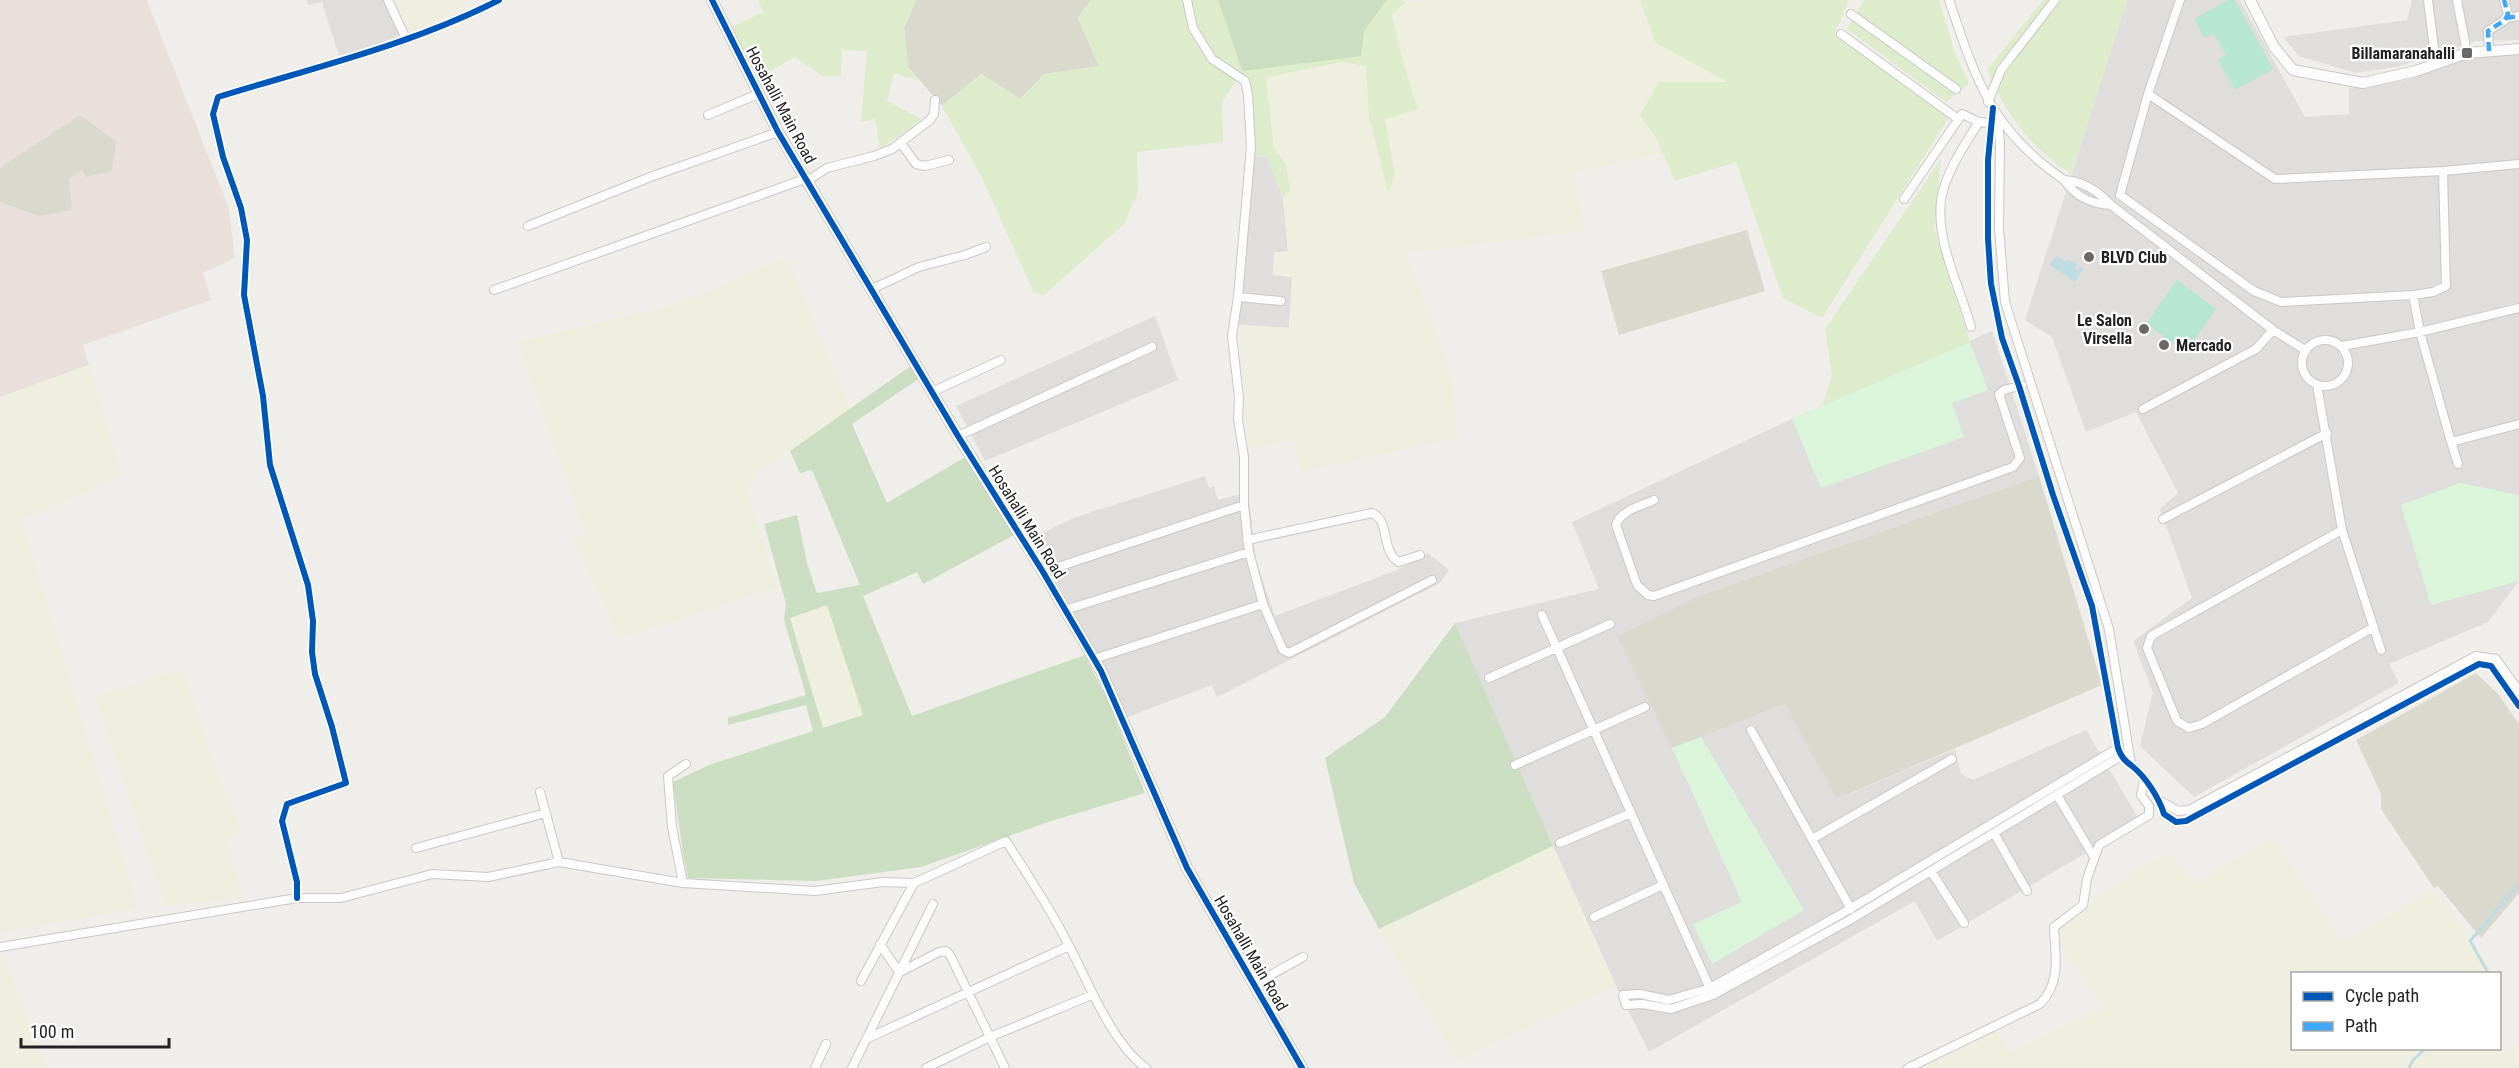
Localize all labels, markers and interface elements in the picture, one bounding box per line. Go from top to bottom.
street label: Hosahalli Main Road [742,43,820,167]
place label: Billamaranahalli [2351,44,2455,63]
marker: Billamaranahalli [2460,46,2474,60]
place label: BLVD Club [2101,248,2167,267]
marker: BLVD Club [2082,250,2096,264]
place label: Le Salon Virsella [2077,311,2132,348]
marker: Le Salon Virsella [2137,322,2151,336]
place label: Mercado [2176,336,2232,355]
marker: Mercado [2157,338,2171,352]
street label: Hosahalli Main Road [985,462,1069,582]
street label: Hosahalli Main Road [1210,892,1292,1014]
legend [2291,972,2501,1050]
text: Cycle path [2345,985,2419,1006]
scale bar [21,1011,170,1049]
text: Path [2345,1015,2378,1036]
text: 100 m [30,1021,74,1042]

